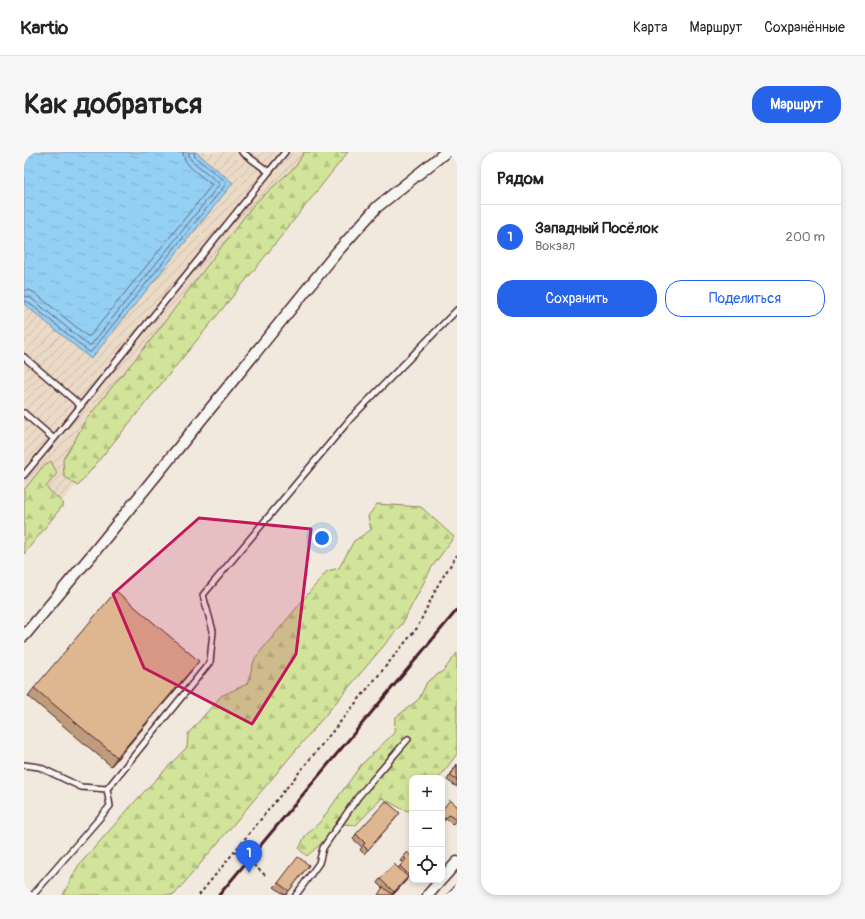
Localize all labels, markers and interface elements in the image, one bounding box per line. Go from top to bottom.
text: Kartio [20,16,68,40]
text: Карта [633,19,668,36]
text: Маршрут [690,19,742,36]
text: Сохранённые [764,19,845,36]
button: Маршрут [752,86,841,123]
text: Как добраться [24,87,202,122]
text: Рядом [497,168,544,189]
text: Западный Посёлок [535,219,659,238]
text: 1 [507,229,513,245]
text: 200 m [786,229,825,245]
text: Вокзал [535,238,575,254]
button: Сохранить [497,280,657,317]
button: Поделиться [665,280,825,317]
your location [312,528,332,548]
map controls [409,775,445,883]
button: + [409,775,445,811]
button: − [409,811,445,847]
pin: 1 [236,840,262,873]
button: locate [409,847,445,883]

